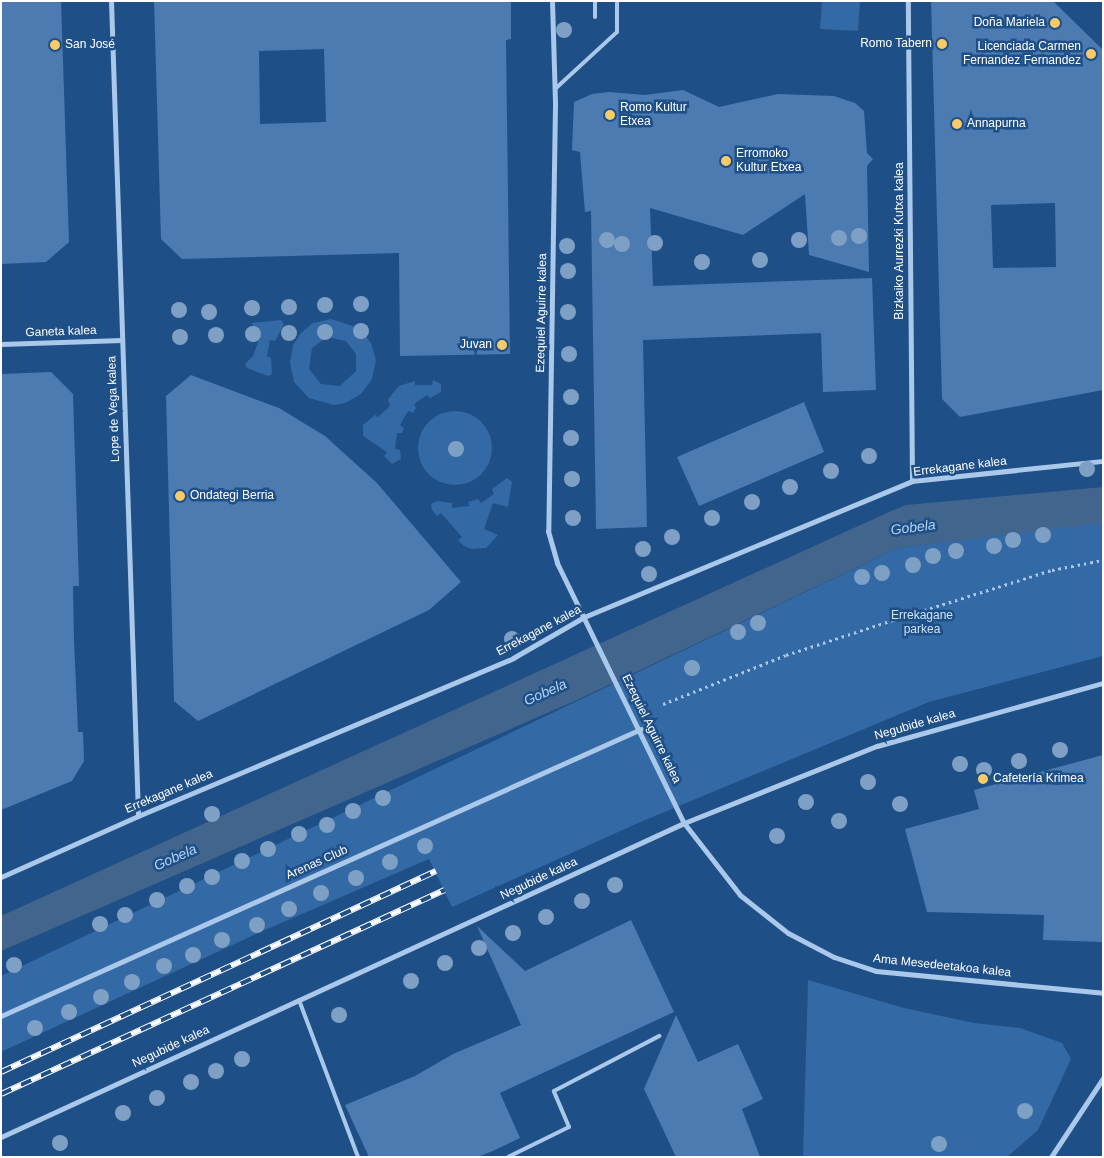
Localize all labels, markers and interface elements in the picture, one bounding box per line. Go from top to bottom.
place label: Doña Mariela [974,16,1045,30]
marker: Doña Mariela [1049,17,1061,29]
place label: Romo Tabern [860,37,932,51]
place label: San José [65,38,115,52]
marker: Romo Tabern [936,38,948,50]
marker: San José [49,39,61,51]
place label: Licenciada Carmen Fernandez Fernandez [963,40,1081,68]
marker: Licenciada Carmen Fernandez Fernandez [1085,48,1097,60]
place label: Romo Kultur Etxea [620,101,687,129]
marker: Romo Kultur Etxea [604,109,616,121]
place label: Annapurna [967,117,1026,131]
marker: Annapurna [951,118,963,130]
place label: Erromoko Kultur Etxea [736,147,801,175]
marker: Erromoko Kultur Etxea [720,155,732,167]
street label: Bizkaiko Aurrezki Kutxa kalea [893,162,907,320]
street label: Ezequiel Aguirre kalea [534,253,550,373]
street label: Ganeta kalea [25,324,97,340]
place label: Juvan [460,338,492,352]
marker: Juvan [496,339,508,351]
street label: Lope de Vega kalea [105,356,123,462]
street label: Errekagane kalea [912,454,1008,480]
place label: Ondategi Berria [190,489,274,503]
marker: Ondategi Berria [174,490,186,502]
water label: Gobela [890,516,936,538]
street label: Errekagane kalea [494,603,584,659]
park label: Errekagane parkea [891,609,953,637]
street label: Ezequiel Aguirre kalea [618,672,684,786]
water label: Gobela [521,675,569,709]
street label: Negubide kalea [873,707,957,743]
street label: Errekagane kalea [123,767,215,817]
place label: Cafetería Krimea [993,772,1084,786]
marker: Cafetería Krimea [977,773,989,785]
water label: Gobela [151,840,199,874]
street label: Arenas Club [284,843,350,883]
street label: Negubide kalea [498,855,580,903]
street label: Ama Mesedeetakoa kalea [872,952,1012,980]
street label: Negubide kalea [130,1023,212,1071]

